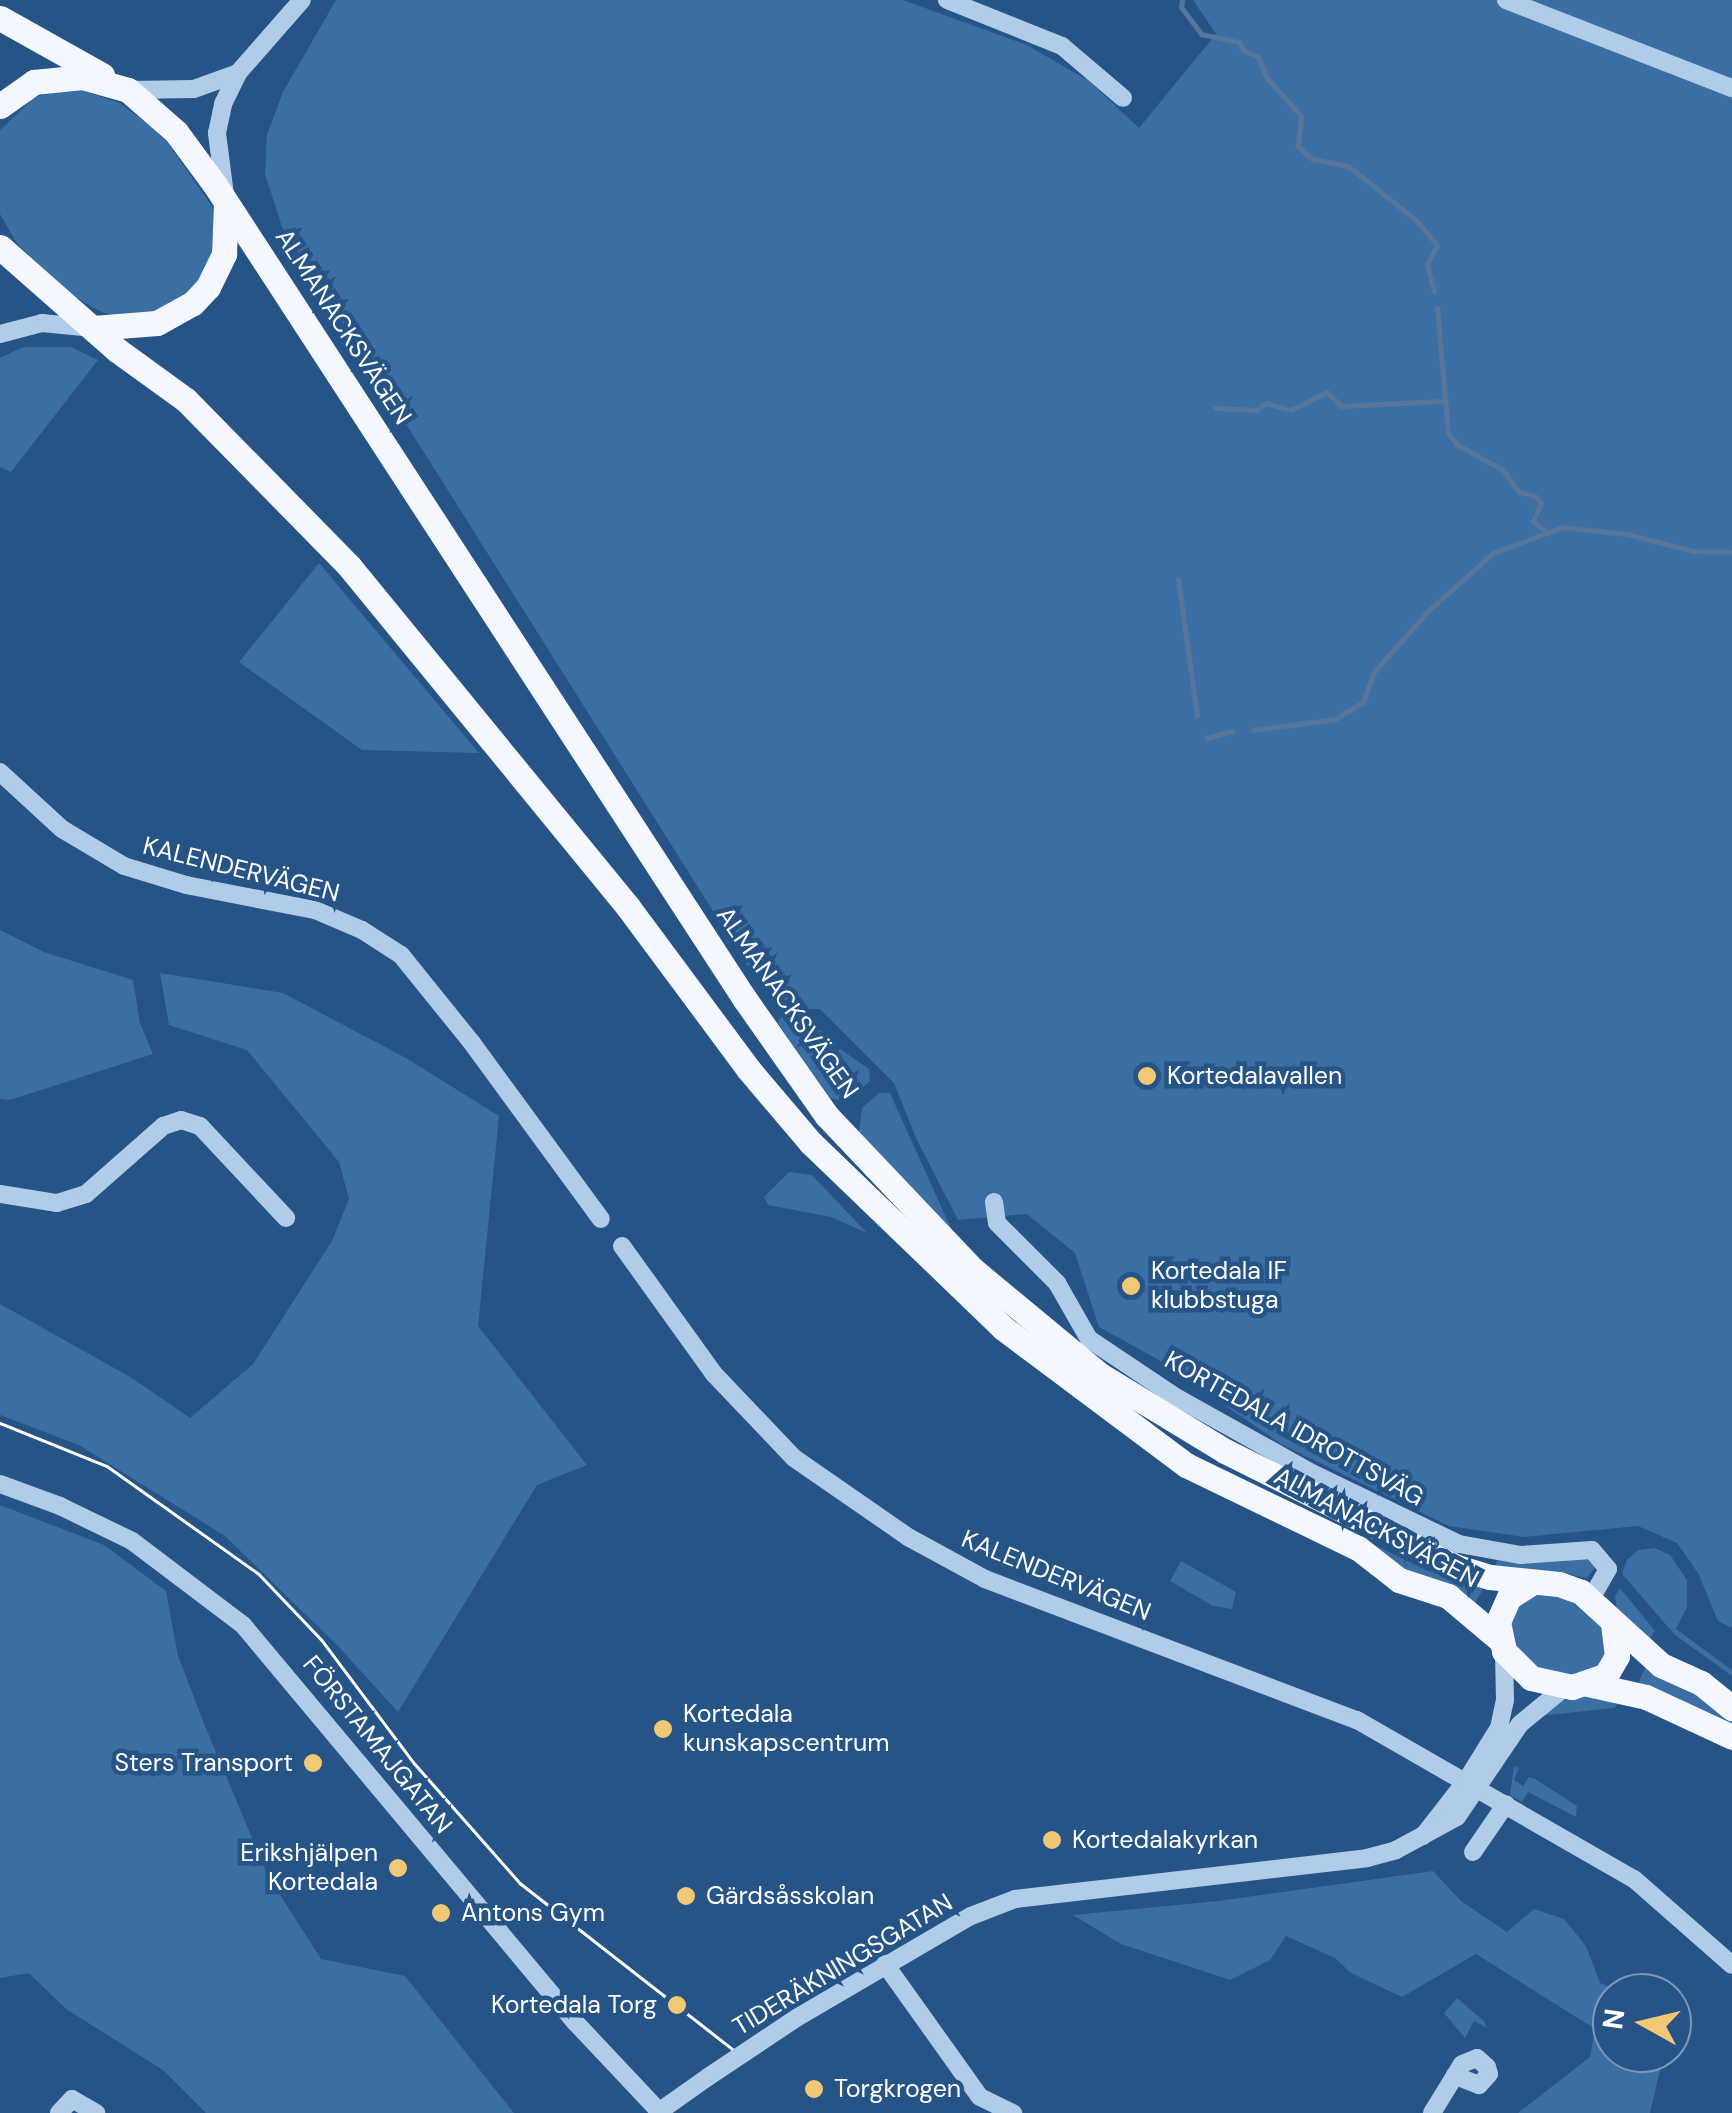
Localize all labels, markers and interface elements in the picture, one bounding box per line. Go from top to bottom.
street label: ALMANACKSVÄGEN [269,224,417,430]
street label: KALENDERVÄGEN [140,831,342,909]
street label: ALMANACKSVÄGEN [710,901,864,1105]
place label: Kortedalavallen [1167,1061,1342,1091]
marker: Kortedalavallen [1136,1065,1158,1087]
place label: Kortedala IF klubbstuga [1151,1257,1287,1316]
marker: Kortedala IF klubbstuga [1120,1275,1142,1297]
street label: KORTEDALA IDROTTSVÄG [1159,1345,1429,1513]
street label: ALMANACKSVÄGEN [1269,1461,1483,1595]
street label: KALENDERVÄGEN [957,1524,1155,1628]
street label: FÖRSTAMAJGATAN [296,1650,458,1840]
place label: Kortedala kunskapscentrum [683,1700,890,1759]
marker: Kortedala kunskapscentrum [652,1718,674,1740]
place label: Sters Transport [115,1748,293,1778]
marker: Sters Transport [302,1752,324,1774]
place label: Kortedalakyrkan [1072,1825,1258,1855]
marker: Kortedalakyrkan [1041,1829,1063,1851]
place label: Erikshjälpen Kortedala [240,1839,378,1898]
marker: Erikshjälpen Kortedala [387,1857,409,1879]
place label: Gärdsåsskolan [706,1881,874,1911]
marker: Gärdsåsskolan [675,1885,697,1907]
street label: TIDERÄKNINGSGATAN [728,1888,958,2042]
place label: Antons Gym [461,1898,605,1928]
marker: Antons Gym [430,1902,452,1924]
north arrow [1592,1973,1692,2073]
place label: Kortedala Torg [491,1990,657,2020]
marker: Kortedala Torg [666,1994,688,2016]
text: N [1594,2006,1634,2032]
place label: Torgkrogen [834,2074,961,2104]
marker: Torgkrogen [803,2078,825,2100]

